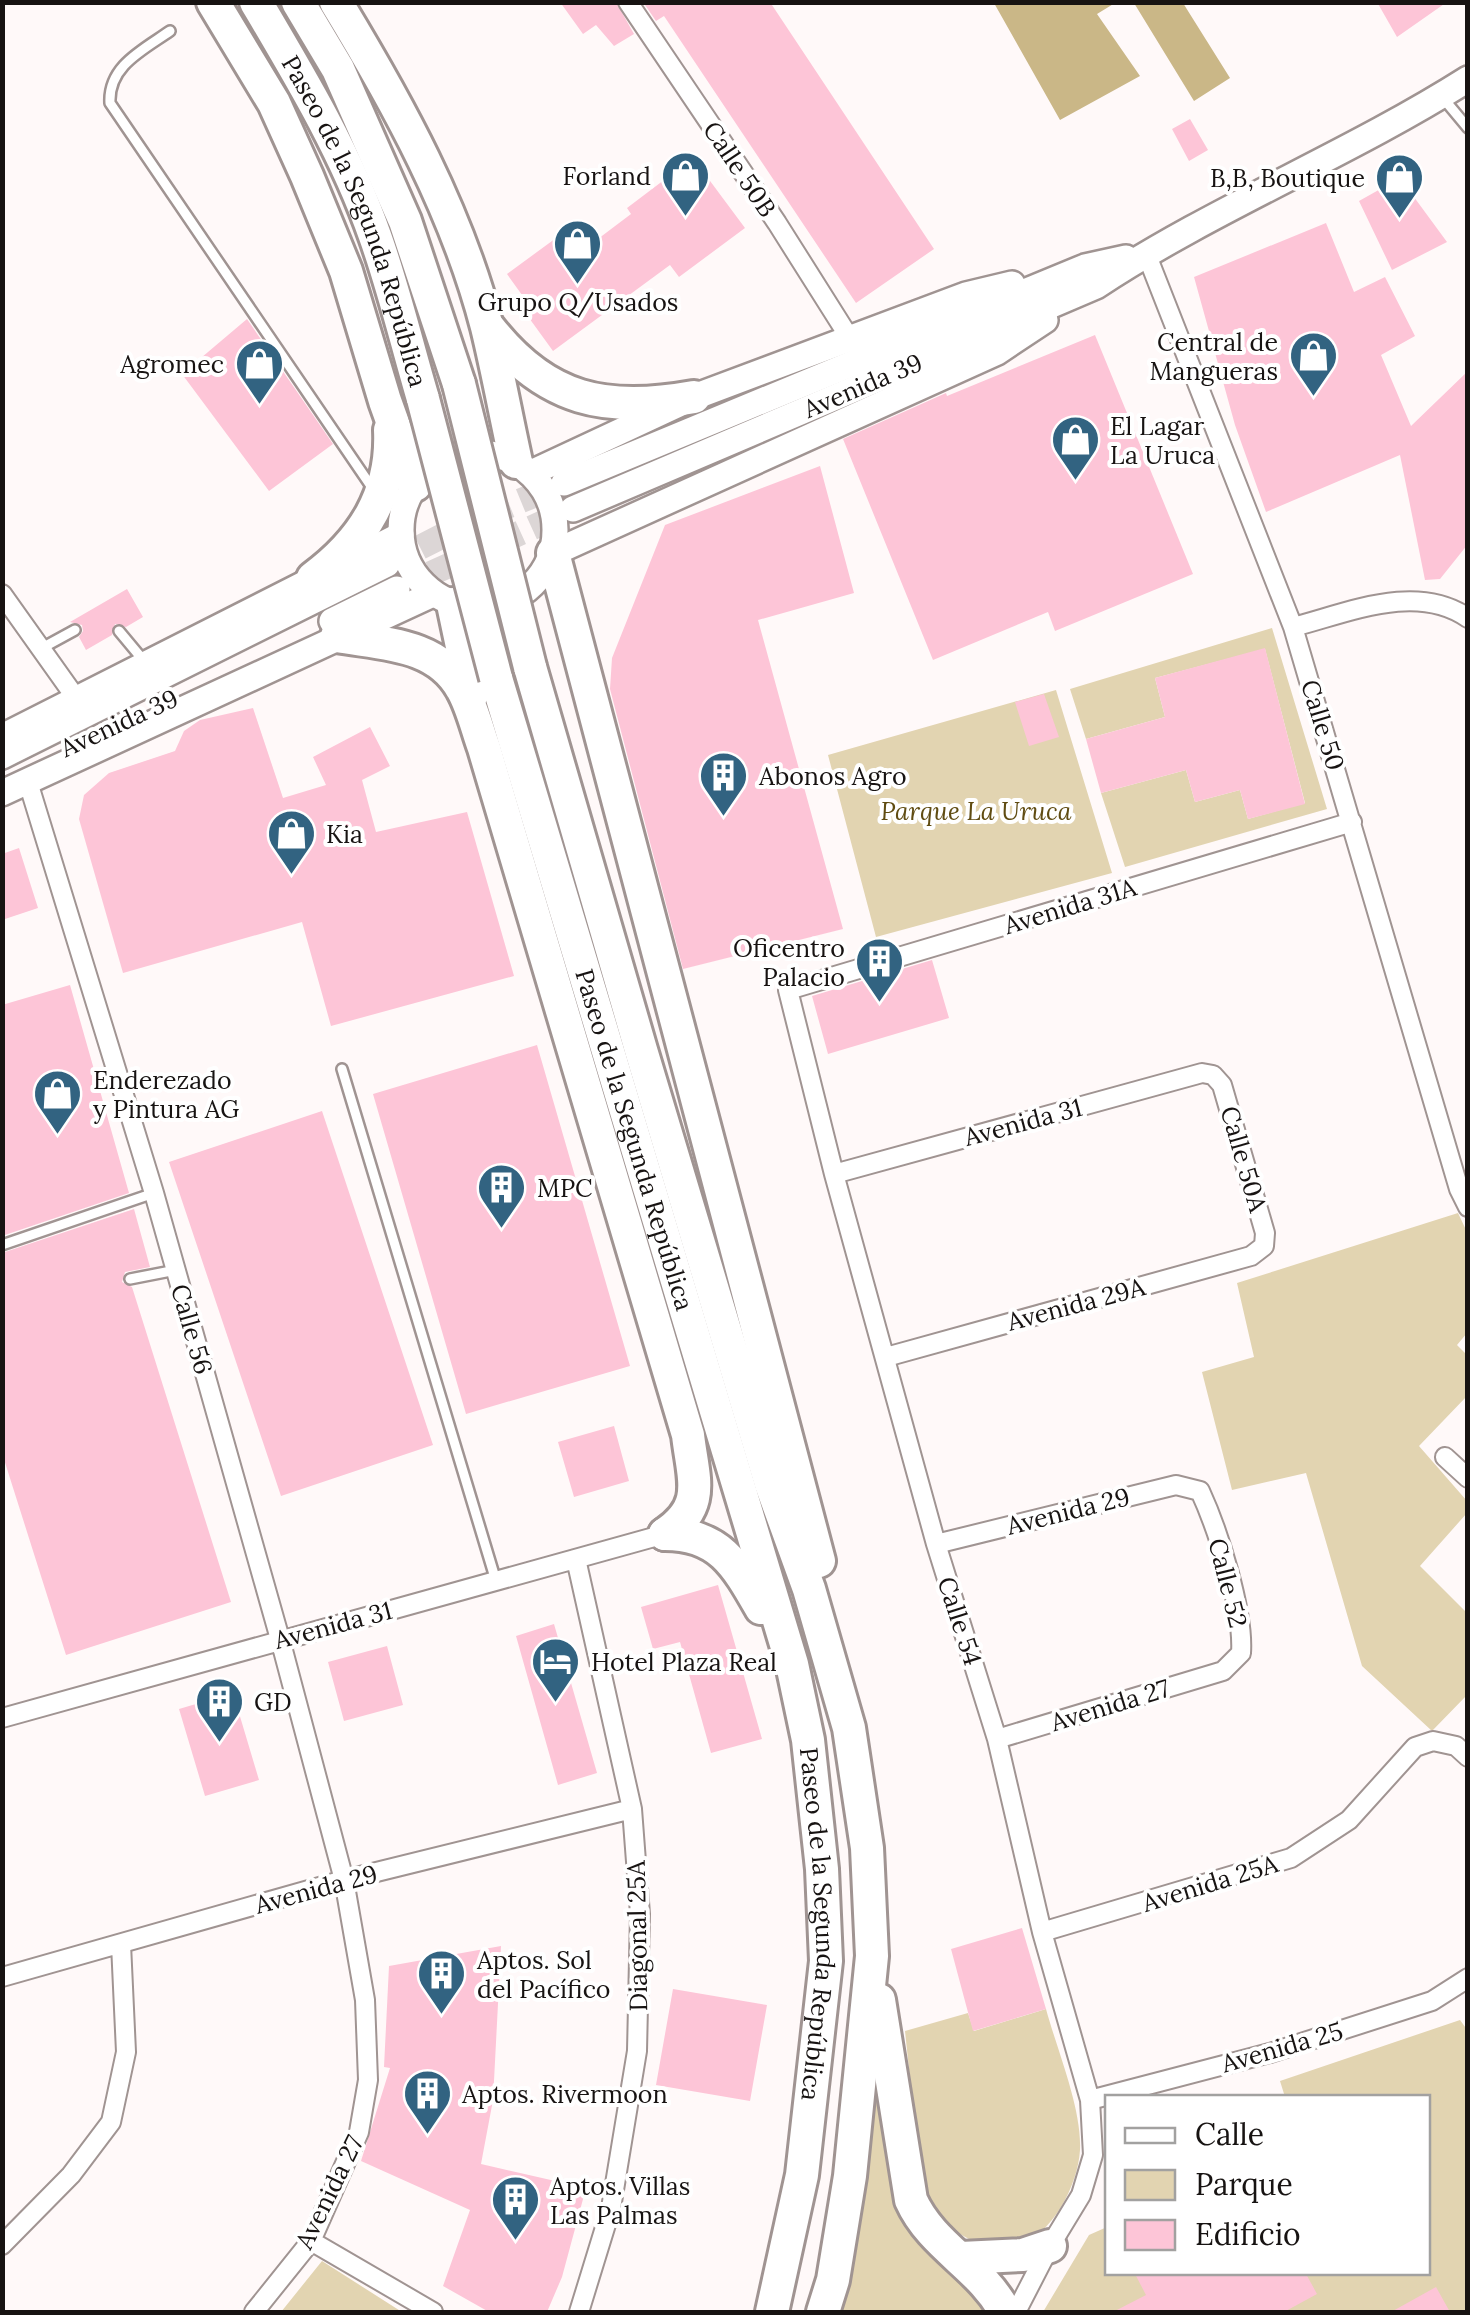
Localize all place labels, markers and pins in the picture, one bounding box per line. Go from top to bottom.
shop icon: Forland [660,150,712,218]
shop icon: B,B, Boutique [1374,152,1426,220]
place label: Forland [562,160,651,192]
place label: B,B, Boutique [1210,162,1365,194]
shop icon: Grupo Q/Usados [552,218,604,286]
place label: Grupo Q/Usados [478,286,678,318]
place label: Central de Mangueras [1150,326,1278,387]
shop icon: Central de Mangueras [1287,330,1339,398]
shop icon: Agromec [233,338,285,406]
place label: Agromec [119,348,224,380]
place label: El Lagar La Uruca [1110,410,1215,471]
shop icon: El Lagar La Uruca [1049,414,1101,482]
building icon: Abonos Agro [698,750,750,818]
place label: Abonos Agro [758,760,907,792]
shop icon: Kia [265,808,317,876]
place label: Kia [326,818,363,850]
place label: Oficentro Palacio [733,932,845,993]
building icon: Oficentro Palacio [854,936,906,1004]
place label: Enderezado y Pintura AG [93,1064,239,1125]
shop icon: Enderezado y Pintura AG [32,1068,84,1136]
building icon: MPC [476,1162,528,1230]
place label: MPC [537,1172,593,1204]
hotel icon: Hotel Plaza Real [530,1636,582,1704]
place label: Hotel Plaza Real [591,1646,777,1678]
building icon: GD [193,1676,245,1744]
place label: GD [254,1686,292,1718]
place label: Aptos. Sol del Pacífico [476,1944,610,2005]
building icon: Aptos. Sol del Pacífico [416,1948,468,2016]
building icon: Aptos. Rivermoon [401,2068,453,2136]
place label: Aptos. Rivermoon [461,2078,668,2110]
place label: Aptos. Villas Las Palmas [549,2170,690,2231]
building icon: Aptos. Villas Las Palmas [489,2174,541,2242]

